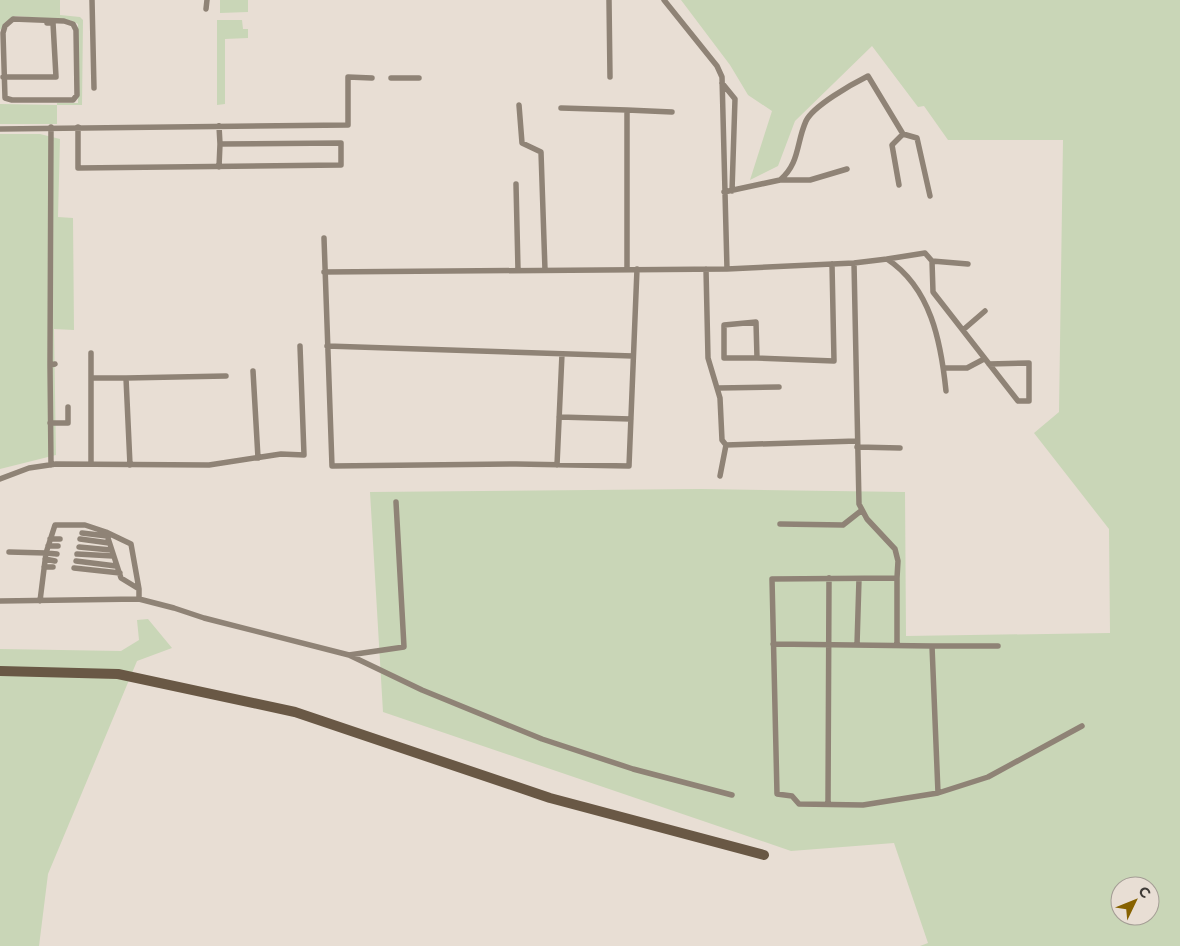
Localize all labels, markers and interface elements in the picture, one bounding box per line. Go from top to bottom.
north arrow [1110,876,1160,926]
text: С [1134,882,1155,902]

